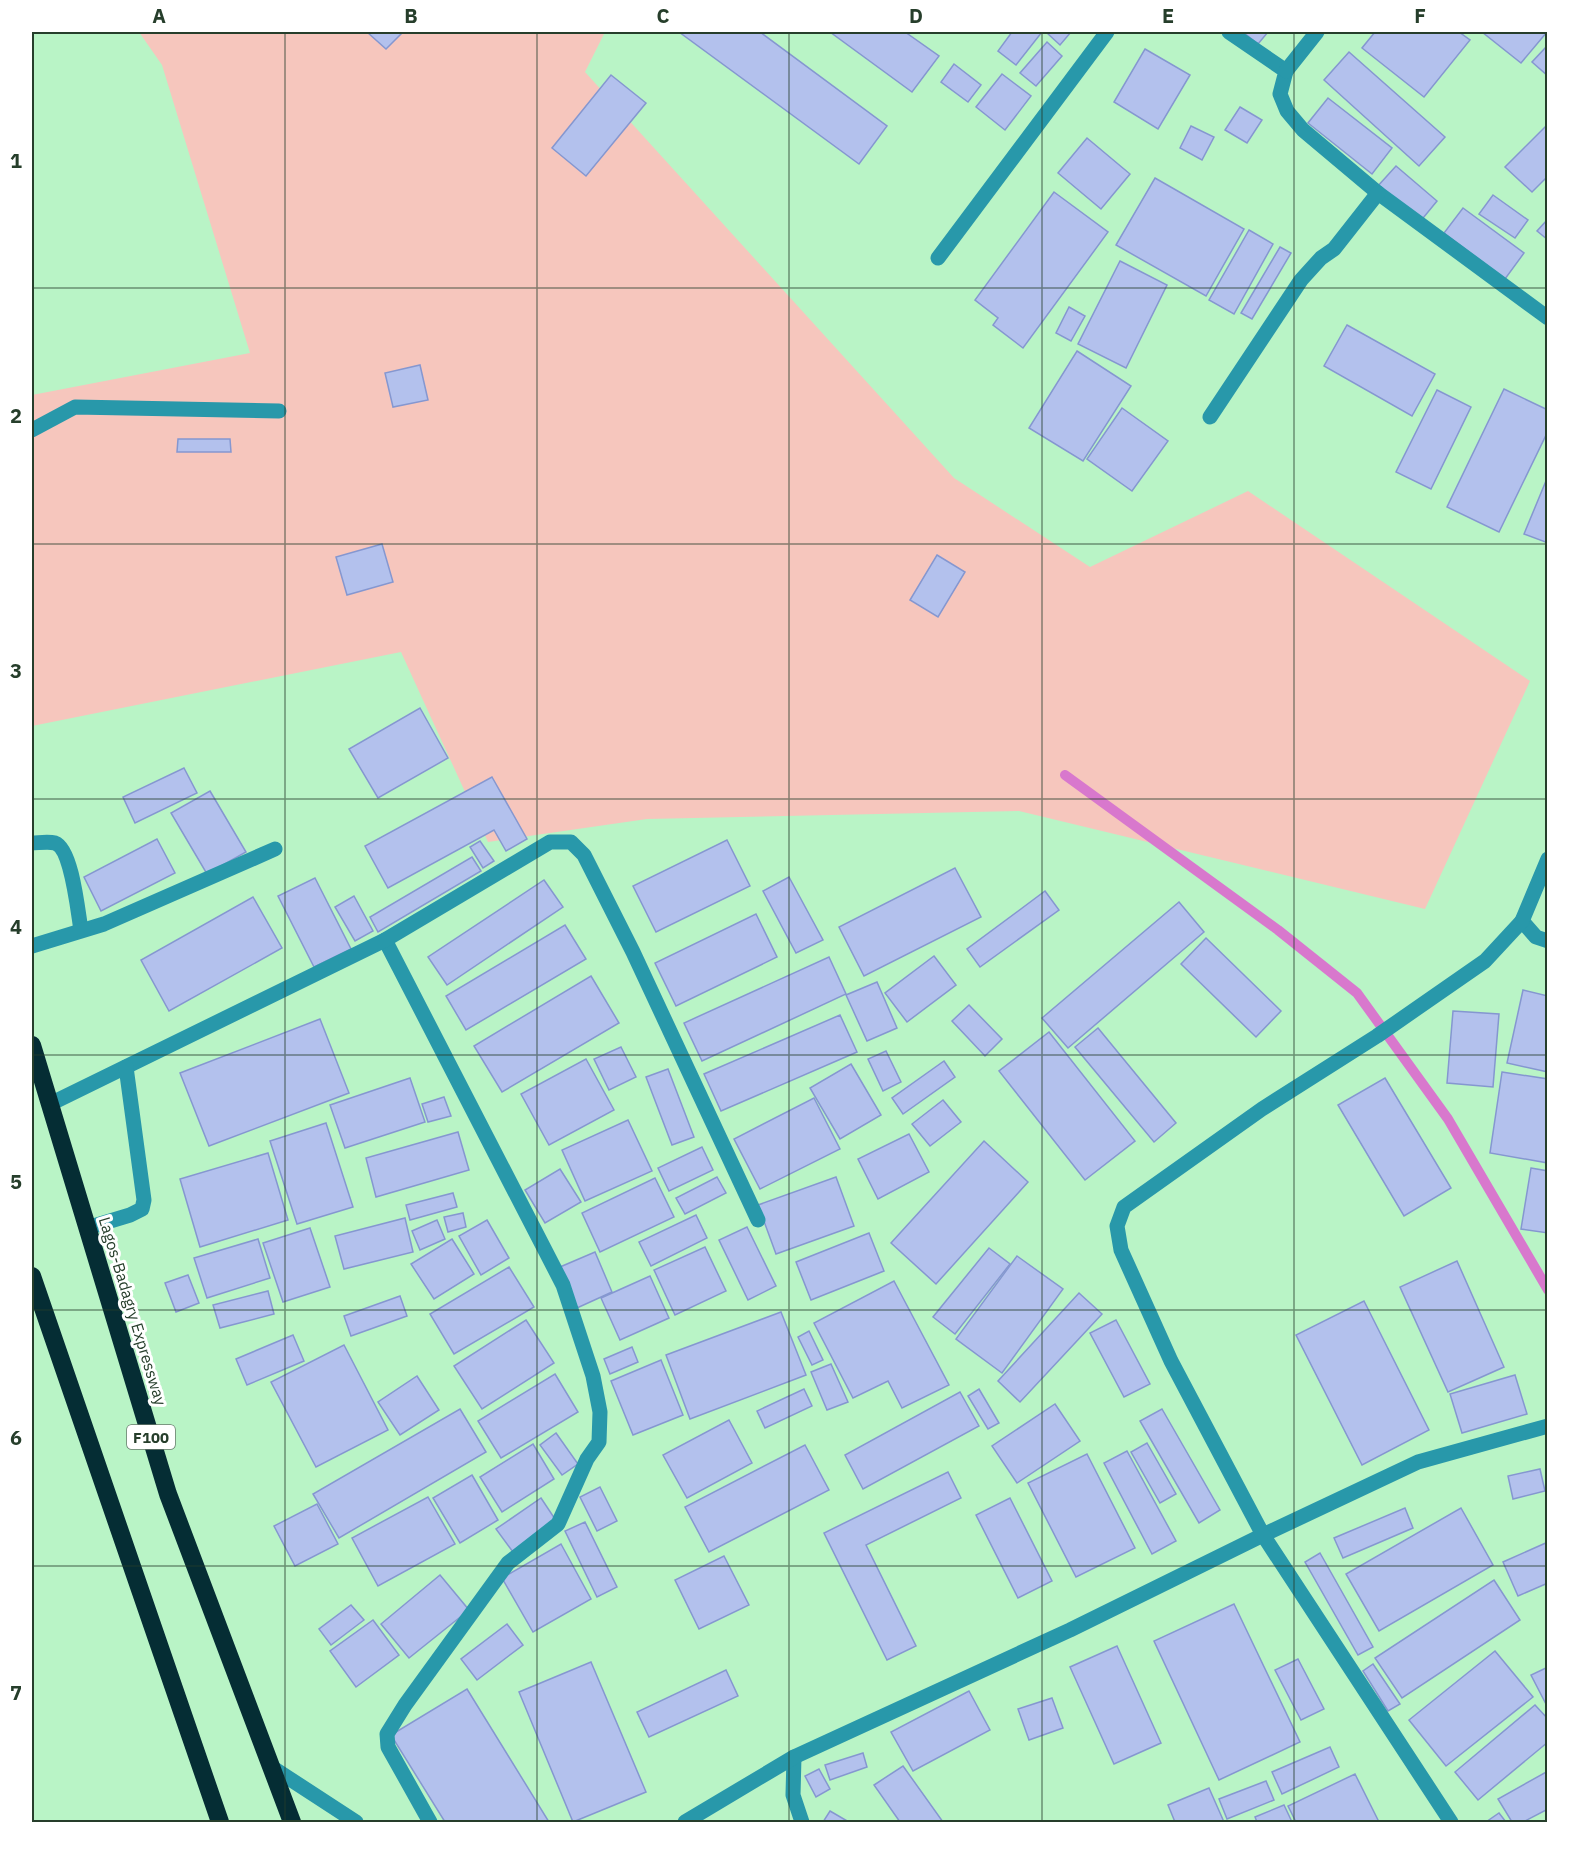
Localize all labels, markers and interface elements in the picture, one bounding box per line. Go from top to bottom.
text: A [152,2,166,29]
text: B [404,2,418,29]
text: C [656,2,670,29]
text: D [909,2,923,29]
text: E [1162,2,1174,29]
text: F [1414,2,1426,29]
text: 1 [10,147,22,174]
text: 2 [10,402,22,429]
text: 3 [10,657,22,684]
text: 4 [10,913,22,940]
text: 5 [10,1168,22,1195]
street label: Lagos-Badagry Expressway [95,1214,171,1408]
text: 6 [10,1424,22,1451]
road number: F100 [127,1425,175,1449]
text: 7 [10,1679,22,1706]

